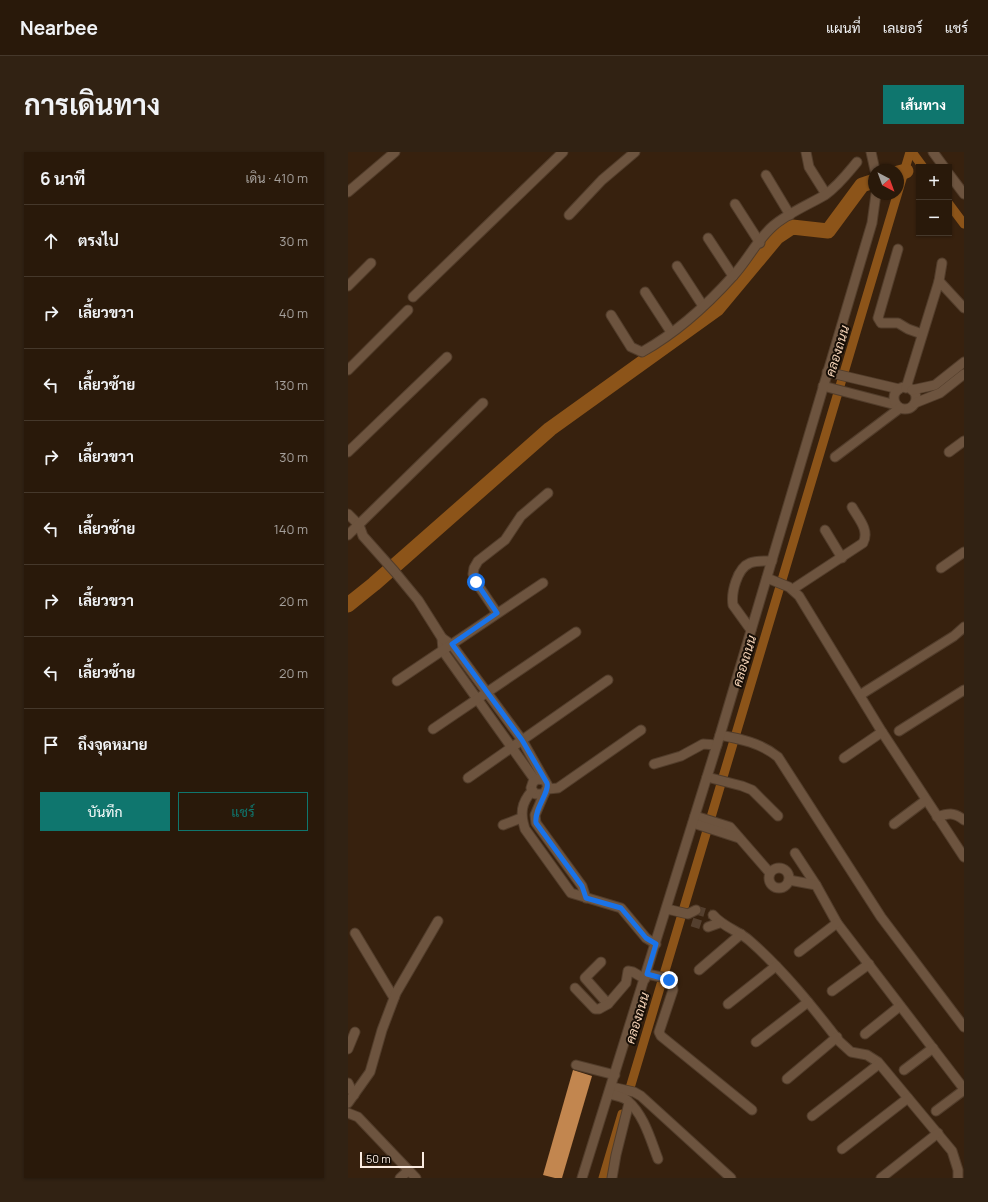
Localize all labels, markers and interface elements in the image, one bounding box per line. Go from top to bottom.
text: Nearbee [20,15,98,41]
text: แผนที่ [826,18,861,37]
text: เลเยอร์ [883,18,923,37]
text: แชร์ [945,18,968,37]
text: การเดินทาง [24,85,160,123]
button: เส้นทาง [883,85,964,124]
north arrow [868,164,904,200]
map controls [916,164,952,236]
button: + [916,164,952,200]
text: 6 นาที [40,167,85,190]
text: เดิน · 410 m [246,169,308,187]
button: − [916,200,952,236]
icon: ahead [40,230,62,252]
text: ตรงไป [78,230,119,251]
text: 30 m [279,232,308,250]
icon: right [40,302,62,324]
text: เลี้ยวขวา [78,302,134,323]
text: 40 m [279,304,308,322]
water label: คลองถนน [821,322,854,379]
icon: left [40,374,62,396]
text: เลี้ยวซ้าย [78,374,135,395]
text: 130 m [274,376,308,394]
icon: right [40,446,62,468]
text: เลี้ยวขวา [78,446,134,467]
text: 30 m [279,448,308,466]
icon: left [40,518,62,540]
text: เลี้ยวซ้าย [78,518,135,539]
text: 140 m [274,520,308,538]
route start [467,573,485,591]
icon: right [40,590,62,612]
text: เลี้ยวขวา [78,590,134,611]
text: 20 m [279,592,308,610]
water label: คลองถนน [728,632,761,689]
icon: left [40,662,62,684]
text: เลี้ยวซ้าย [78,662,135,683]
text: 20 m [279,664,308,682]
icon: arrive [40,734,62,756]
text: ถึงจุดหมาย [78,734,148,755]
button: บันทึก [40,792,170,831]
button: แชร์ [178,792,308,831]
route end [660,971,678,989]
water label: คลองถนน [621,989,654,1046]
scale bar [360,1150,424,1169]
text: 50 m [366,1151,391,1166]

